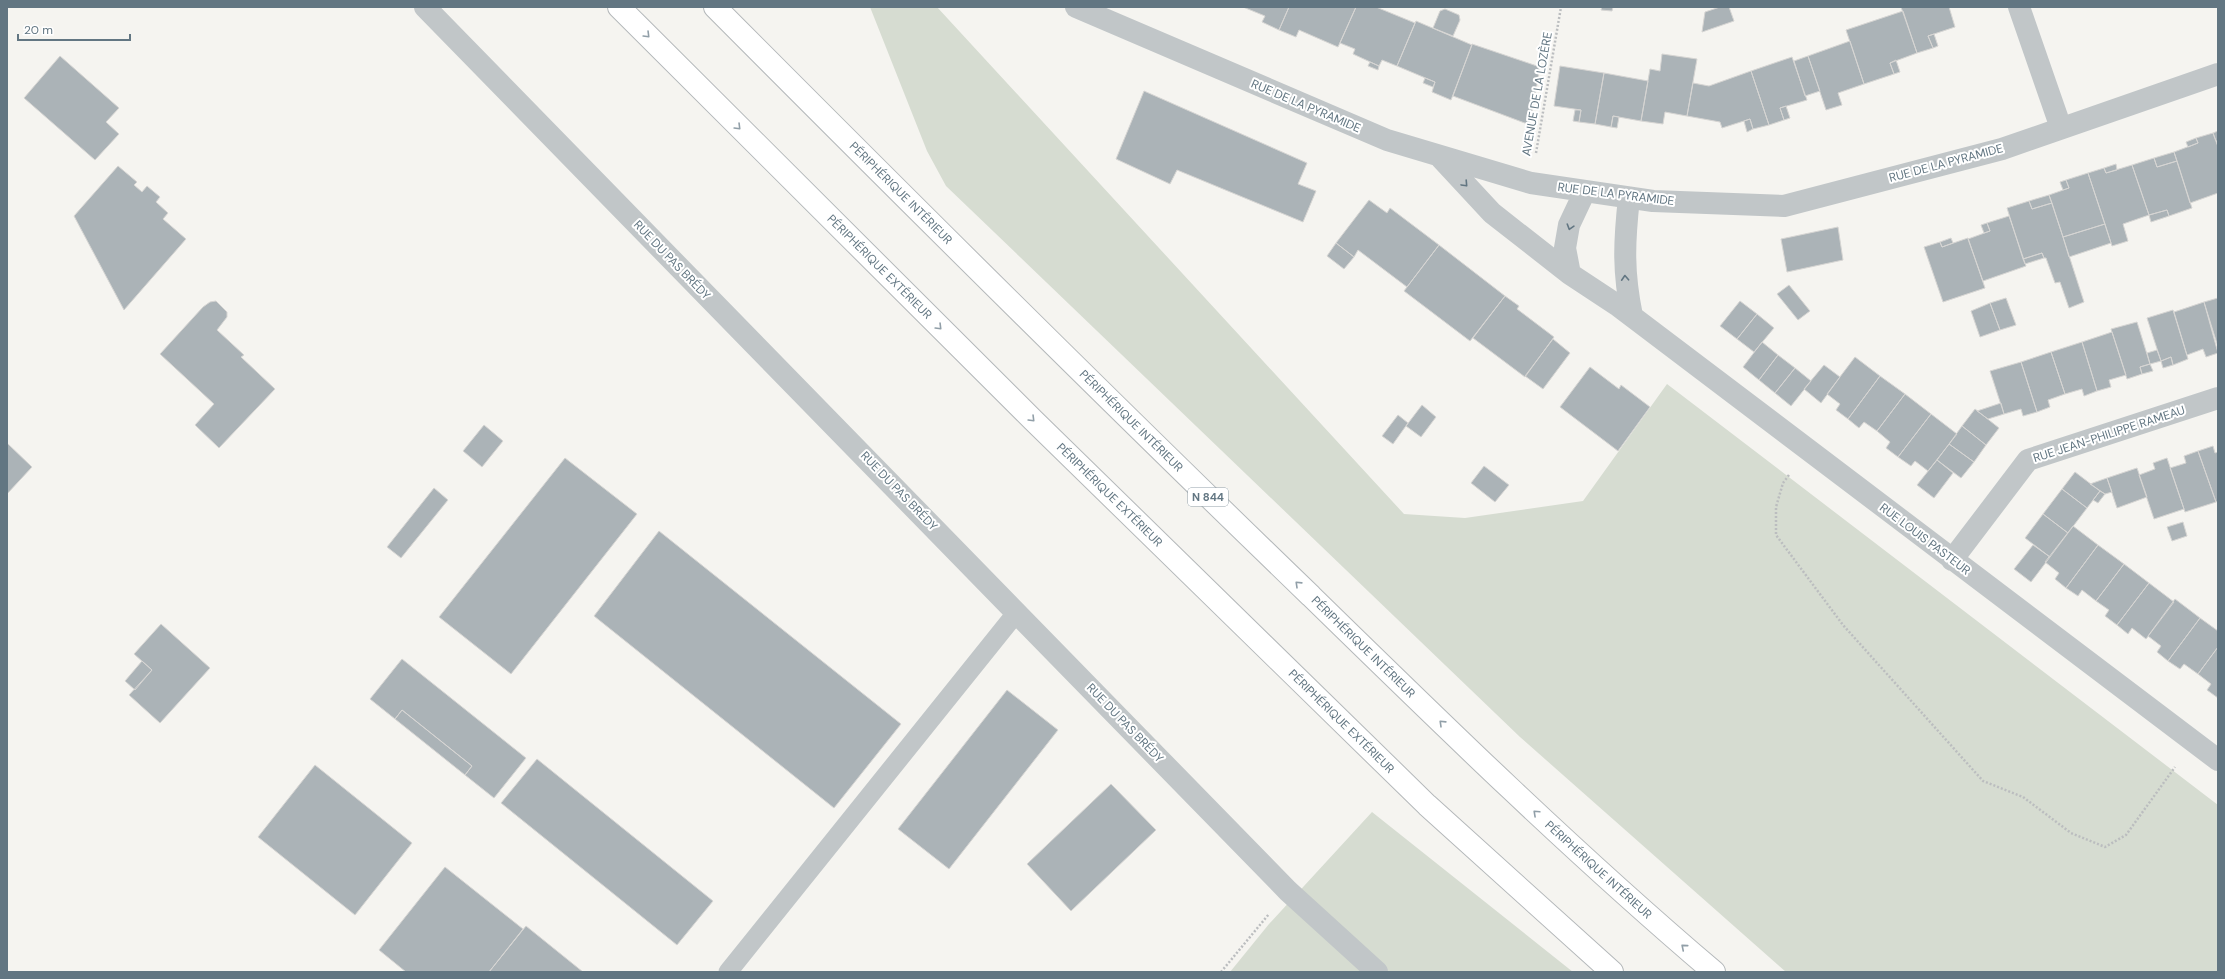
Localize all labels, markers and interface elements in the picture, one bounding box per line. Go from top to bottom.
scale bar [18,16,130,42]
text: 20 m [24,22,53,38]
one-way arrow [642,30,649,38]
street label: AVENUE DE LA LOZÈRE [1518,31,1556,157]
street label: RUE DE LA PYRAMIDE [1249,76,1363,136]
one-way arrow [733,122,741,130]
street label: PÉRIPHÉRIQUE INTÉRIEUR [846,138,956,248]
street label: RUE DE LA PYRAMIDE [1887,140,2005,186]
street label: RUE DE LA PYRAMIDE [1557,179,1675,209]
one-way arrow [1461,180,1468,187]
street label: PÉRIPHÉRIQUE EXTÉRIEUR [824,211,935,323]
street label: RUE DU PAS BRÉDY [630,217,714,303]
one-way arrow [1566,223,1575,230]
one-way arrow [1621,275,1630,281]
one-way arrow [934,322,942,330]
street label: PÉRIPHÉRIQUE INTÉRIEUR [1076,366,1186,475]
street label: RUE JEAN-PHILIPPE RAMEAU [2031,402,2187,466]
one-way arrow [1027,414,1035,422]
street label: PÉRIPHÉRIQUE EXTÉRIEUR [1053,440,1166,550]
street label: RUE DU PAS BRÉDY [857,448,941,534]
road number: N 844 [1188,488,1228,506]
street label: RUE LOUIS PASTEUR [1876,500,1974,578]
one-way arrow [1295,581,1303,589]
street label: PÉRIPHÉRIQUE INTÉRIEUR [1308,593,1419,701]
street label: PÉRIPHÉRIQUE EXTÉRIEUR [1285,666,1398,777]
street label: RUE DU PAS BRÉDY [1083,680,1167,766]
one-way arrow [1439,721,1447,728]
one-way arrow [1533,810,1541,817]
street label: PÉRIPHÉRIQUE INTÉRIEUR [1542,817,1655,923]
one-way arrow [1682,944,1689,951]

